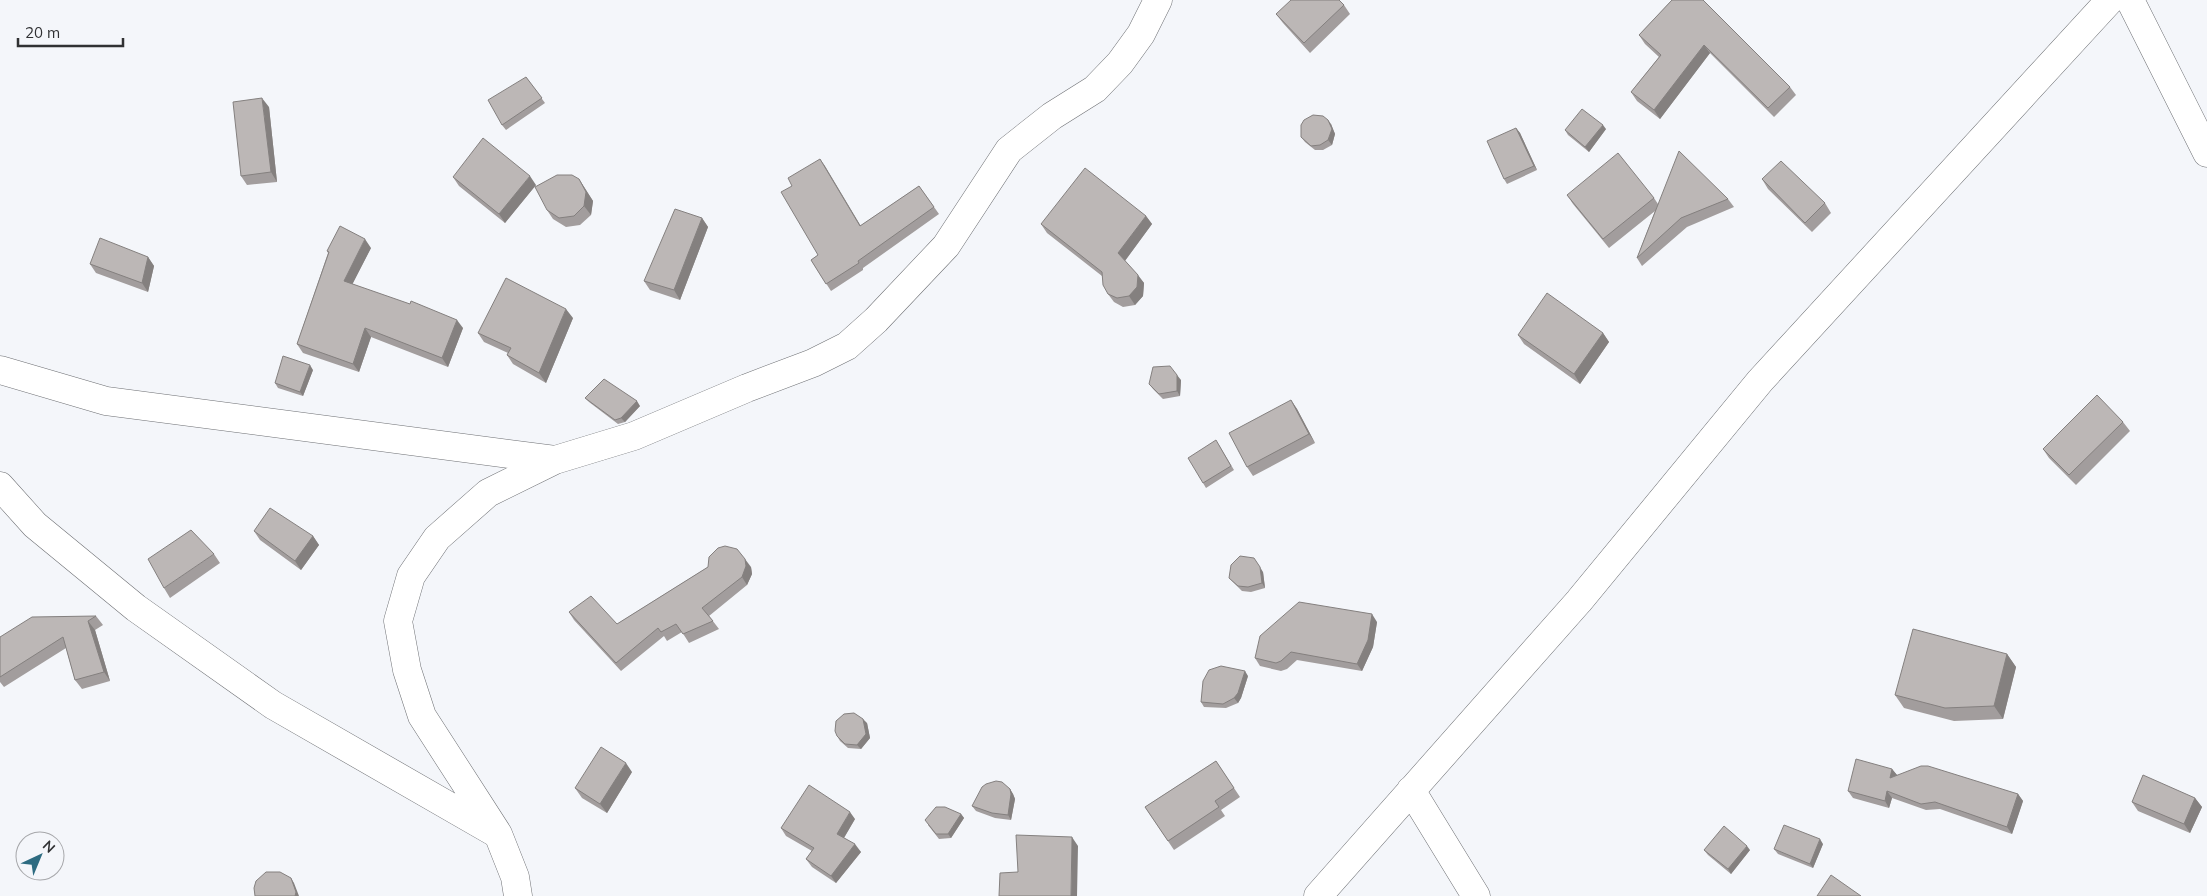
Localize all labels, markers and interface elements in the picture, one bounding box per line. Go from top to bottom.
scale bar [18,15,122,47]
text: 20 m [25,23,60,42]
north arrow [15,831,65,881]
text: N [39,837,59,857]

